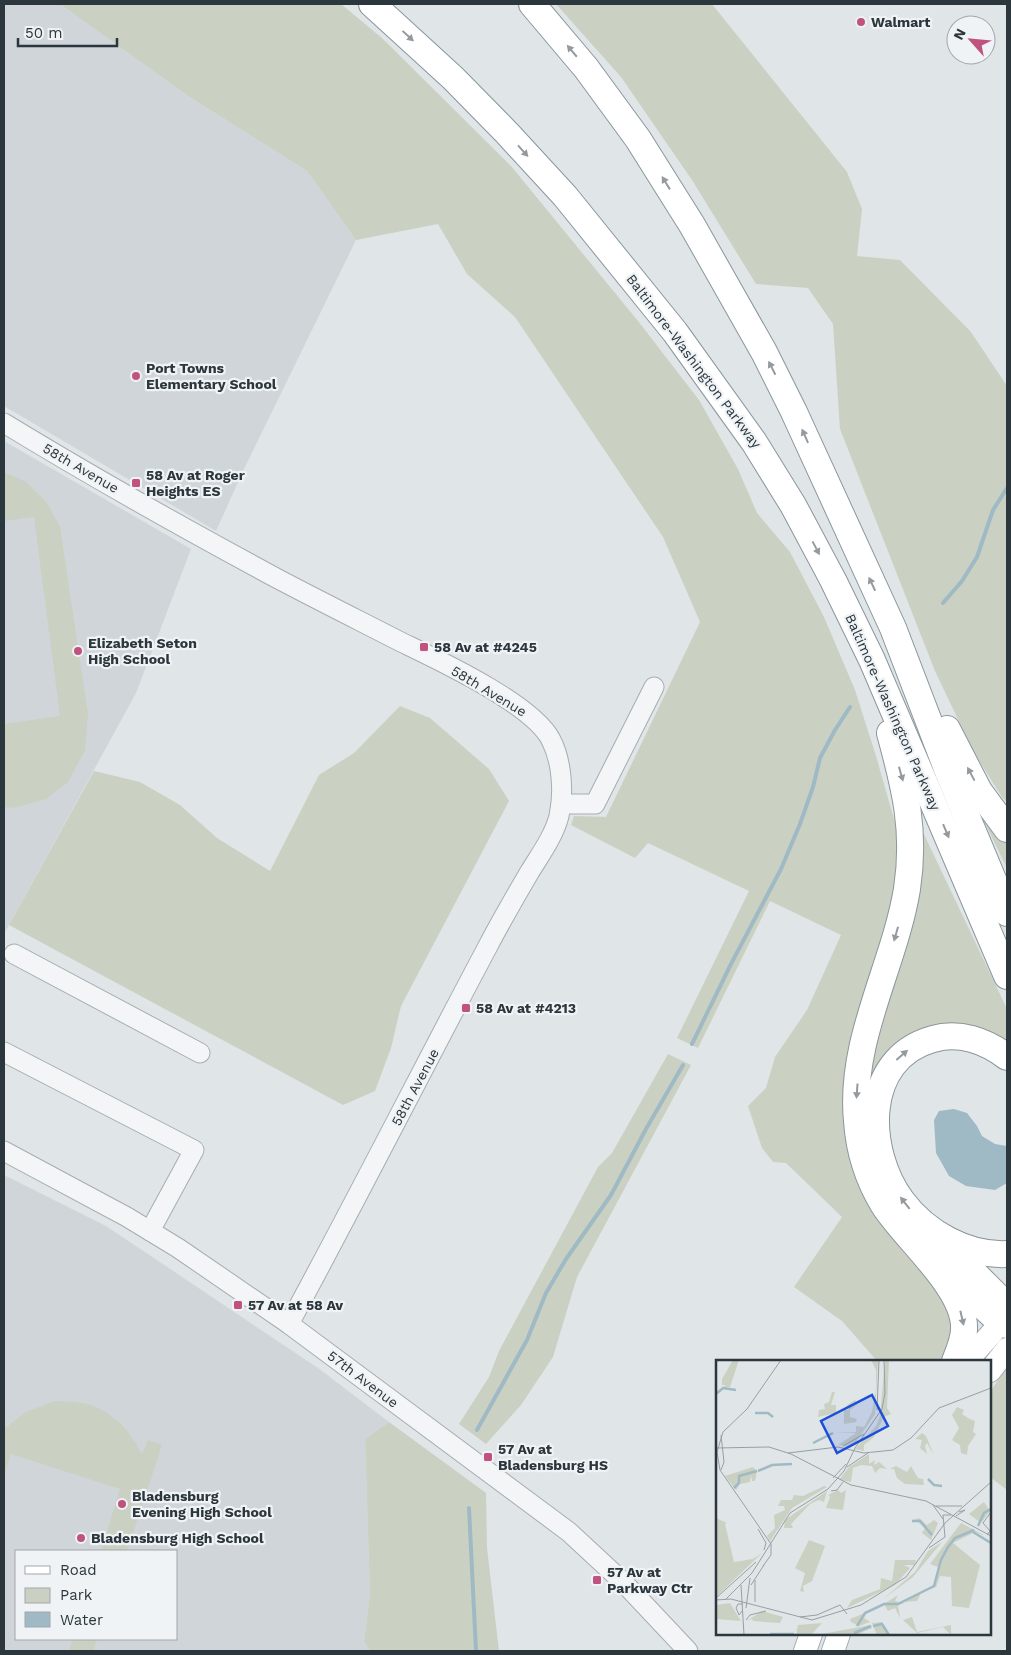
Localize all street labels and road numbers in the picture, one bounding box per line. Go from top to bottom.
street label: Baltimore-Washington Parkway [623,271,765,452]
street label: 58th Avenue [40,440,122,496]
street label: Baltimore-Washington Parkway [842,611,944,813]
street label: 58th Avenue [448,662,530,720]
street label: 58th Avenue [388,1046,442,1128]
street label: 57th Avenue [325,1347,401,1411]

